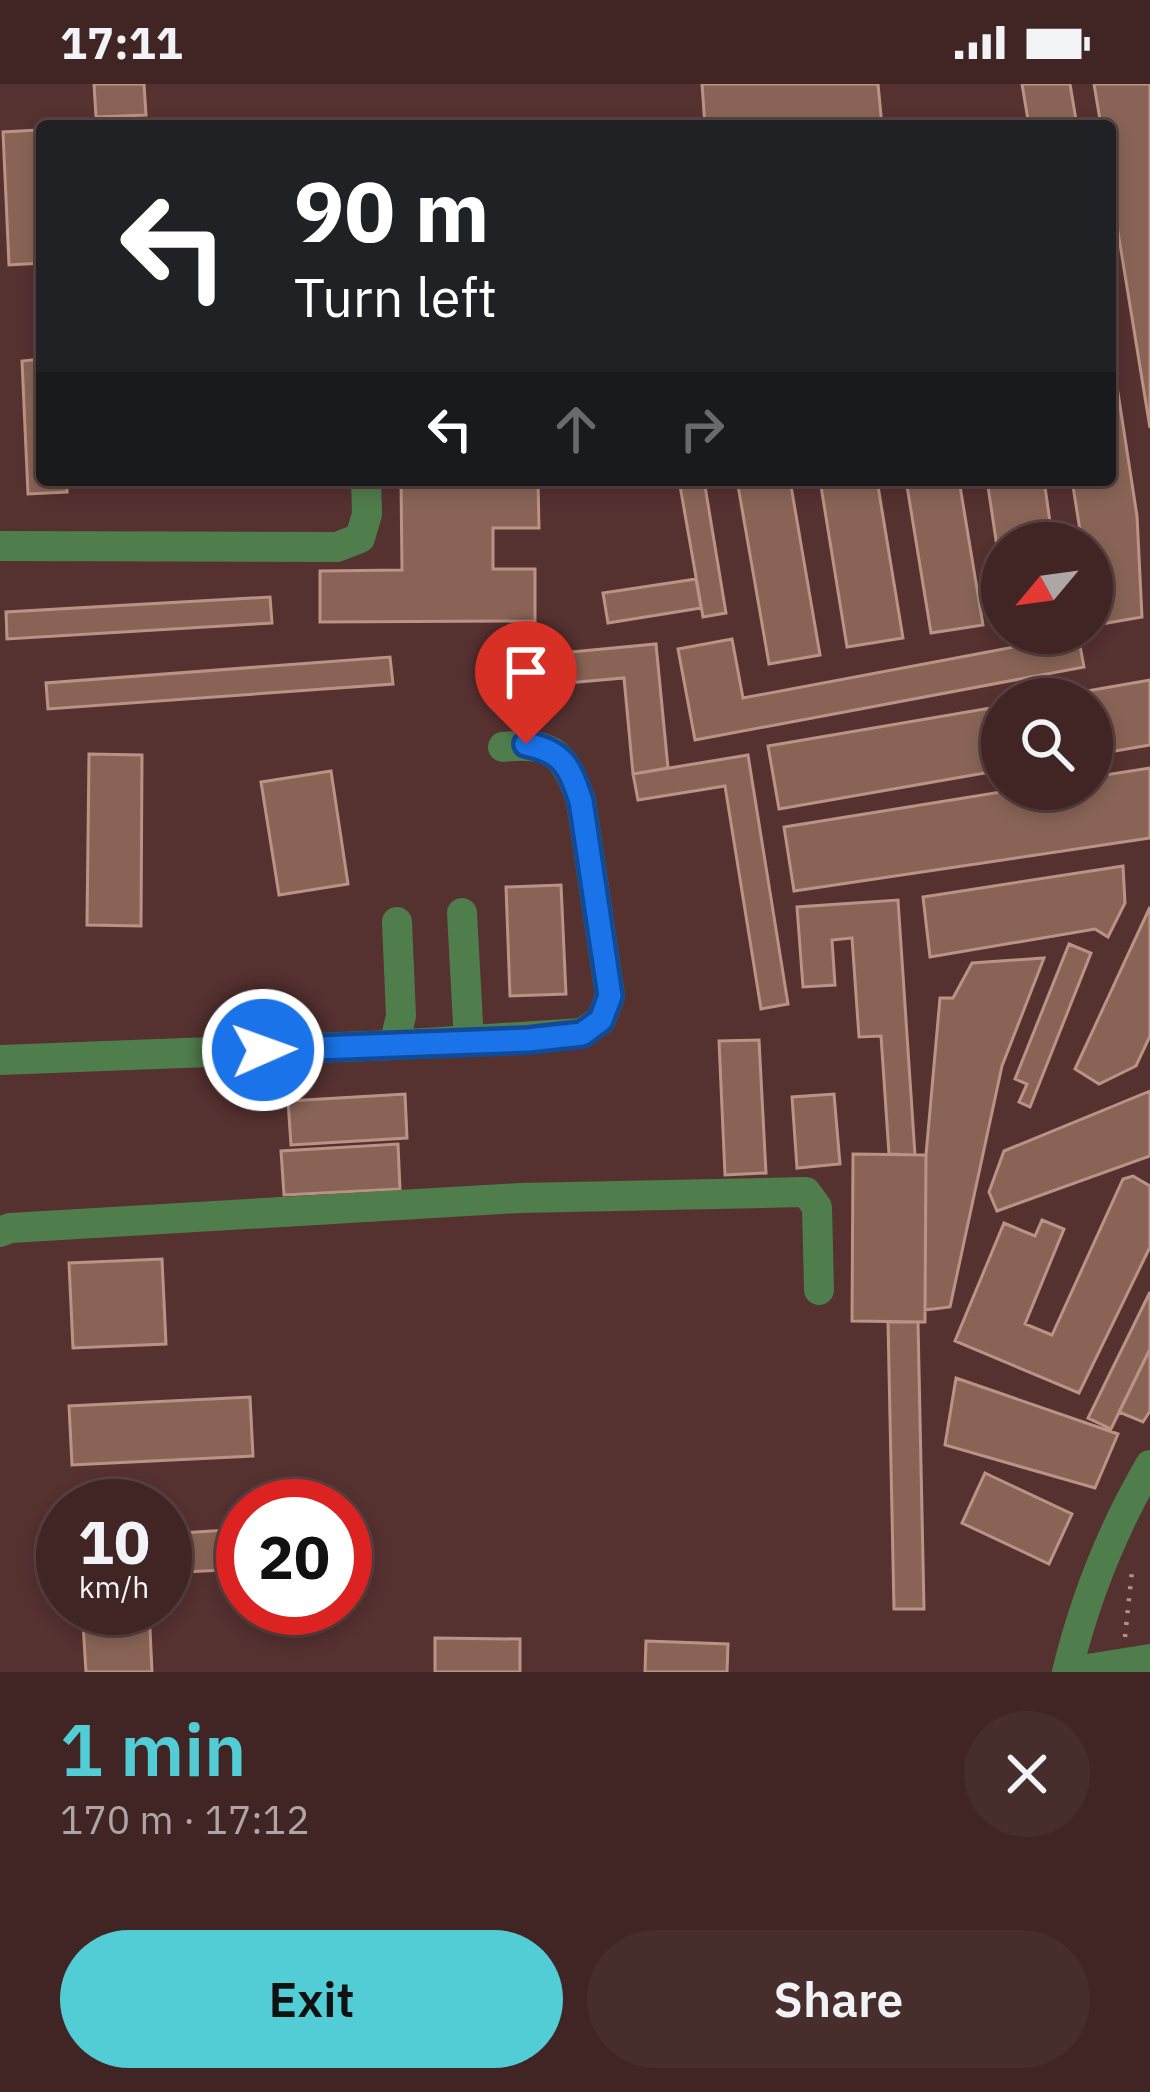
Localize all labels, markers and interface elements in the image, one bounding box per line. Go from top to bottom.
text: 17:11 [60,13,183,71]
text: 90 m [294,156,490,265]
icon: left [96,168,252,324]
text: Turn left [294,262,497,332]
icon: left [417,396,483,462]
icon: ahead [543,396,609,462]
icon: right [669,396,735,462]
north arrow [981,522,1113,654]
map controls [981,522,1113,810]
pin [475,621,577,744]
icon: arrive [493,639,559,705]
button: search [981,678,1113,810]
position arrow [200,987,326,1113]
speed limit sign: 20 [216,1479,372,1635]
text: 10 [78,1502,150,1581]
text: km/h [79,1567,149,1606]
text: 1 min [60,1702,246,1796]
button: close [964,1711,1090,1837]
text: 170 m · 17:12 [60,1794,310,1845]
button: Exit [60,1930,563,2068]
button: Share [587,1930,1090,2068]

